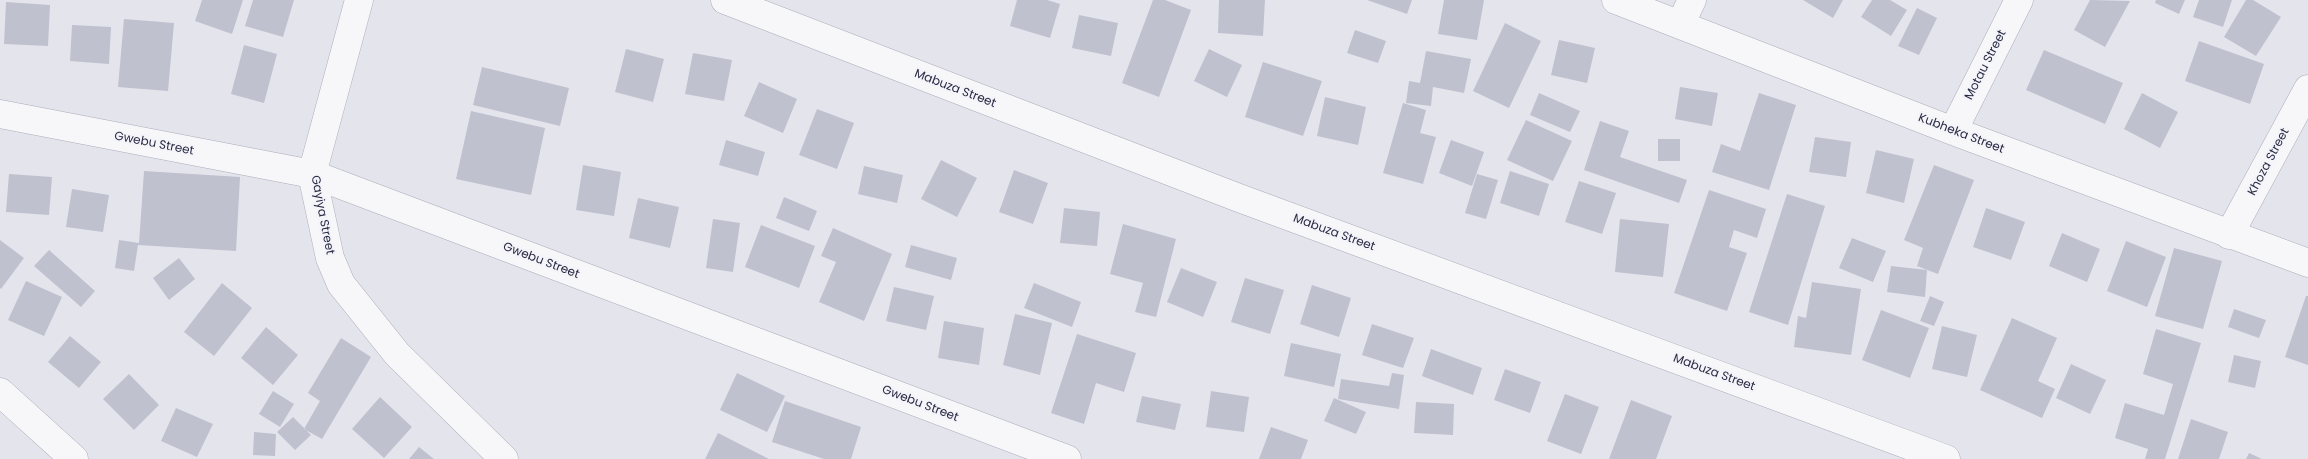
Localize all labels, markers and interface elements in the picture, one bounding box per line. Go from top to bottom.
street label: Motau Street [1962,28,2010,102]
street label: Mabuza Street [912,67,998,111]
street label: Kubheka Street [1916,111,2006,157]
street label: Khoza Street [2245,126,2293,198]
street label: Gwebu Street [113,129,195,159]
street label: Gayiya Street [307,174,337,256]
street label: Mabuza Street [1291,212,1377,254]
street label: Gwebu Street [501,240,581,282]
street label: Mabuza Street [1671,352,1757,394]
street label: Gwebu Street [880,383,960,425]

